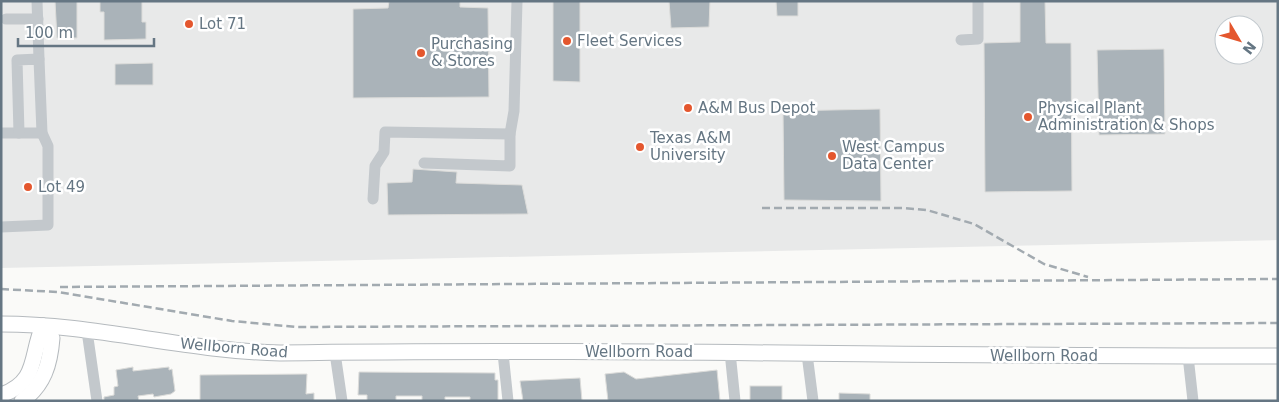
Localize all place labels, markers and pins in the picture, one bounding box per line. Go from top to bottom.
place label: Lot 71 [199,15,246,33]
marker: Lot 71 [183,18,195,30]
place label: Fleet Services [577,32,682,50]
place label: Purchasing & Stores [431,35,513,70]
marker: Fleet Services [561,35,573,47]
marker: Purchasing & Stores [415,47,427,59]
place label: A&M Bus Depot [698,99,816,117]
place label: Physical Plant Administration & Shops [1038,99,1215,134]
marker: A&M Bus Depot [682,102,694,114]
marker: Physical Plant Administration & Shops [1022,111,1034,123]
place label: Texas A&M University [649,129,731,164]
place label: West Campus Data Center [842,138,945,173]
marker: Texas A&M University [634,141,646,153]
marker: West Campus Data Center [826,150,838,162]
place label: Lot 49 [38,178,85,196]
marker: Lot 49 [22,181,34,193]

